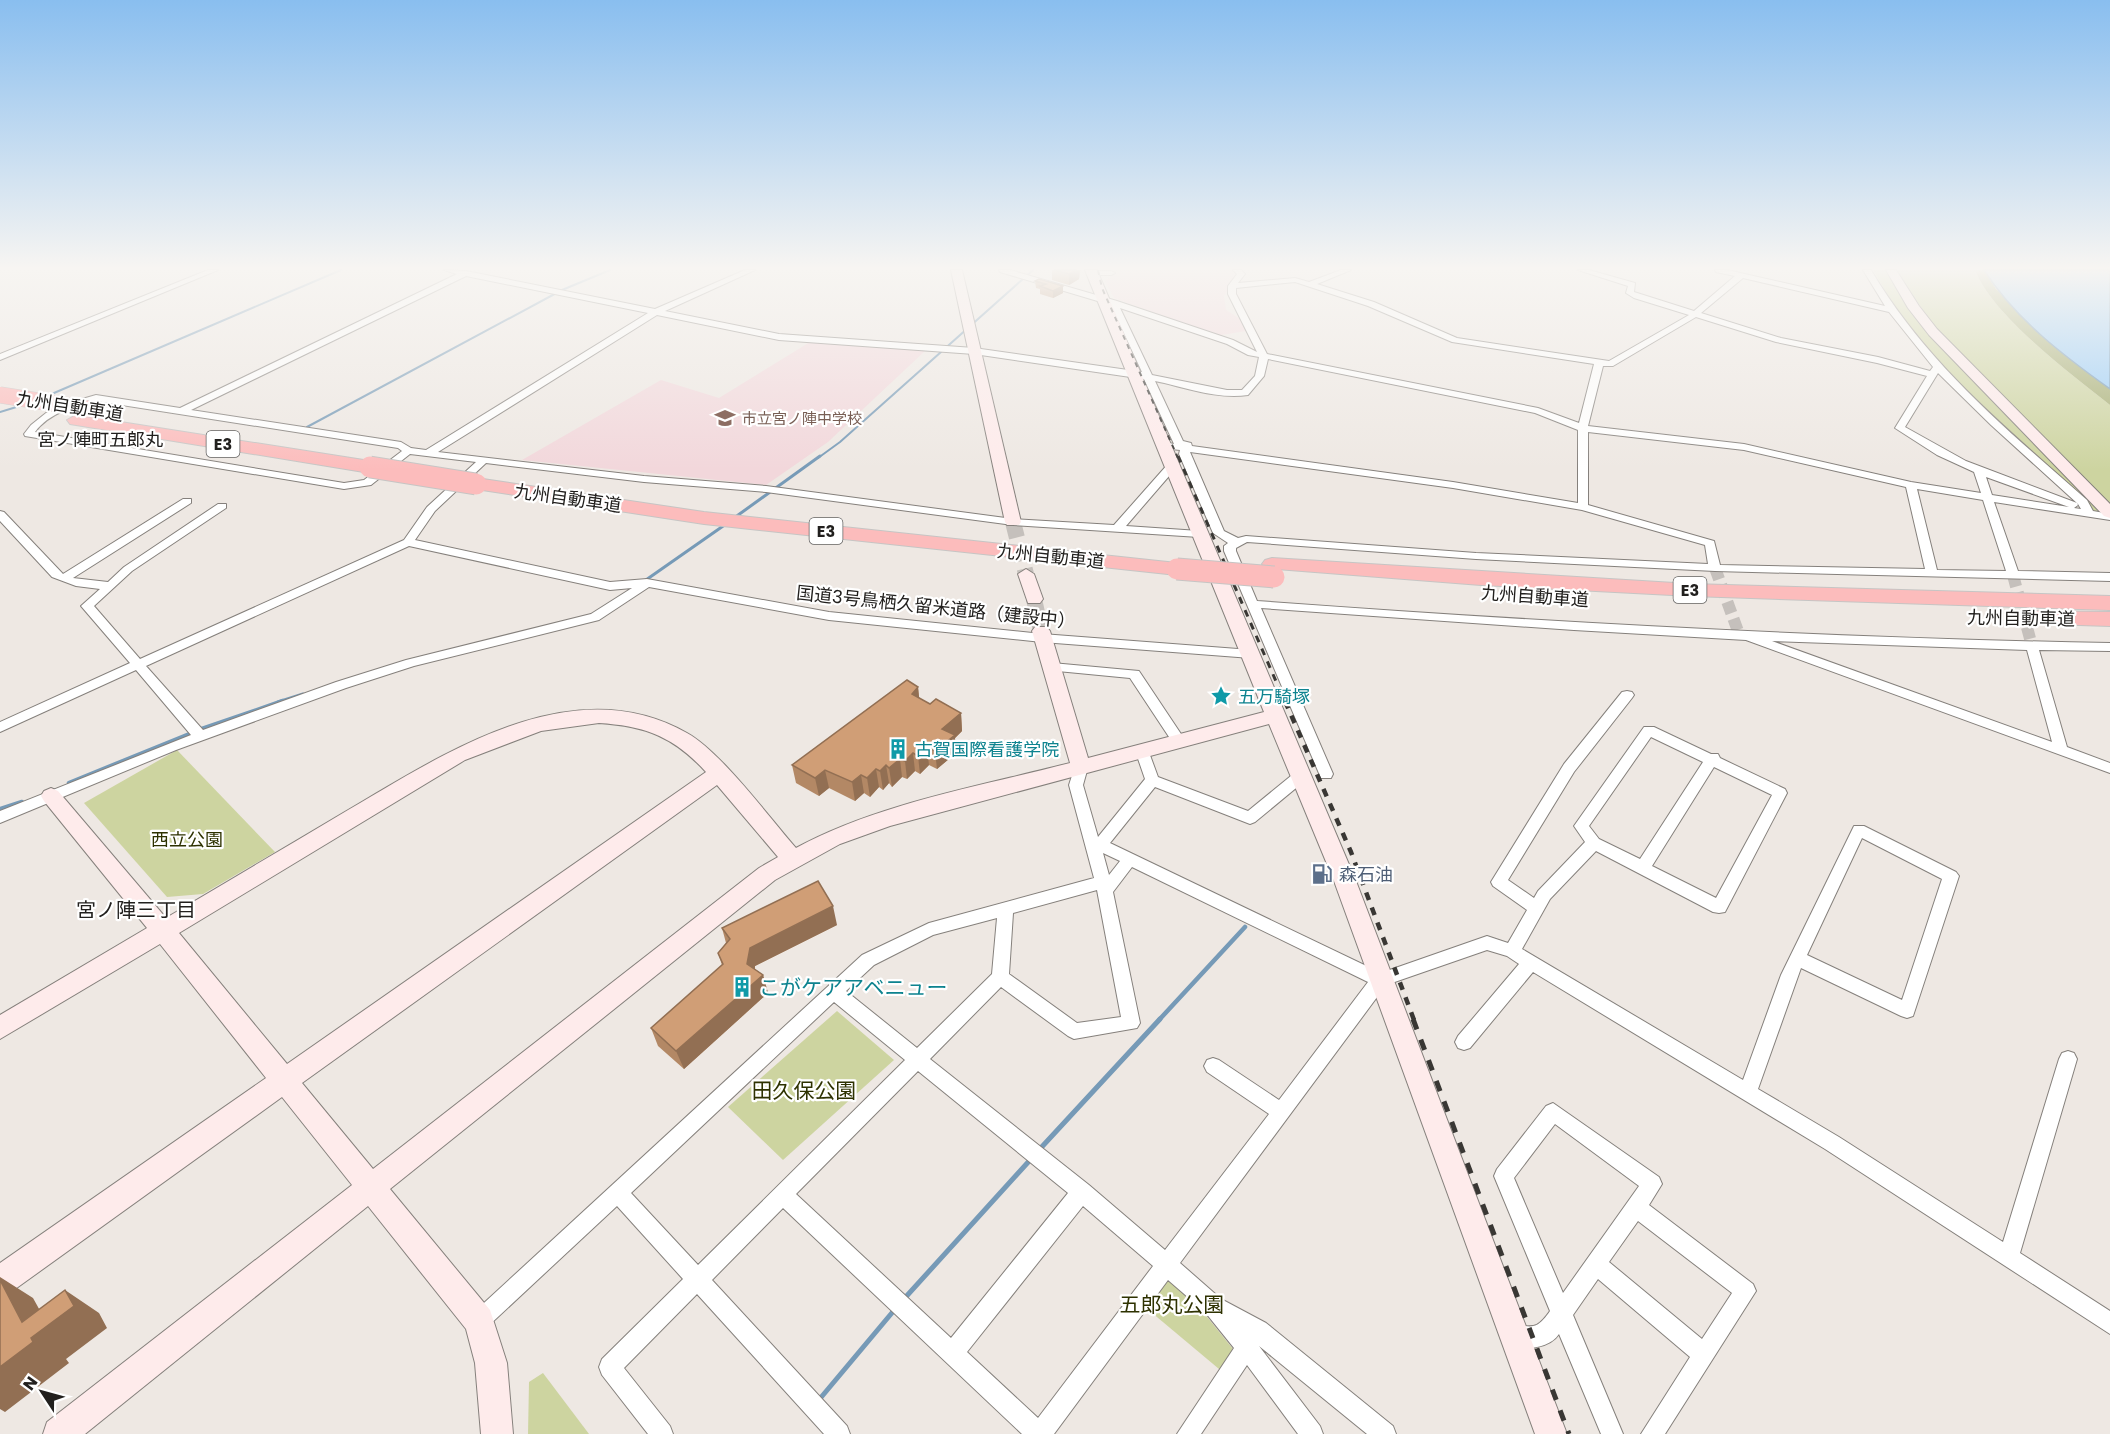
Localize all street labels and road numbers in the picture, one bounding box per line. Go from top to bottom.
street label: 九州自動車道 [15,385,125,427]
road number: E3 [206,431,240,457]
street label: 九州自動車道 [513,478,623,518]
road number: E3 [810,518,842,544]
street label: 九州自動車道 [996,538,1106,574]
road number: E3 [1674,577,1706,603]
street label: 国道3号鳥栖久留米道路（建設中） [795,580,1077,634]
street label: 九州自動車道 [1480,580,1590,612]
street label: 九州自動車道 [1967,605,2075,631]

